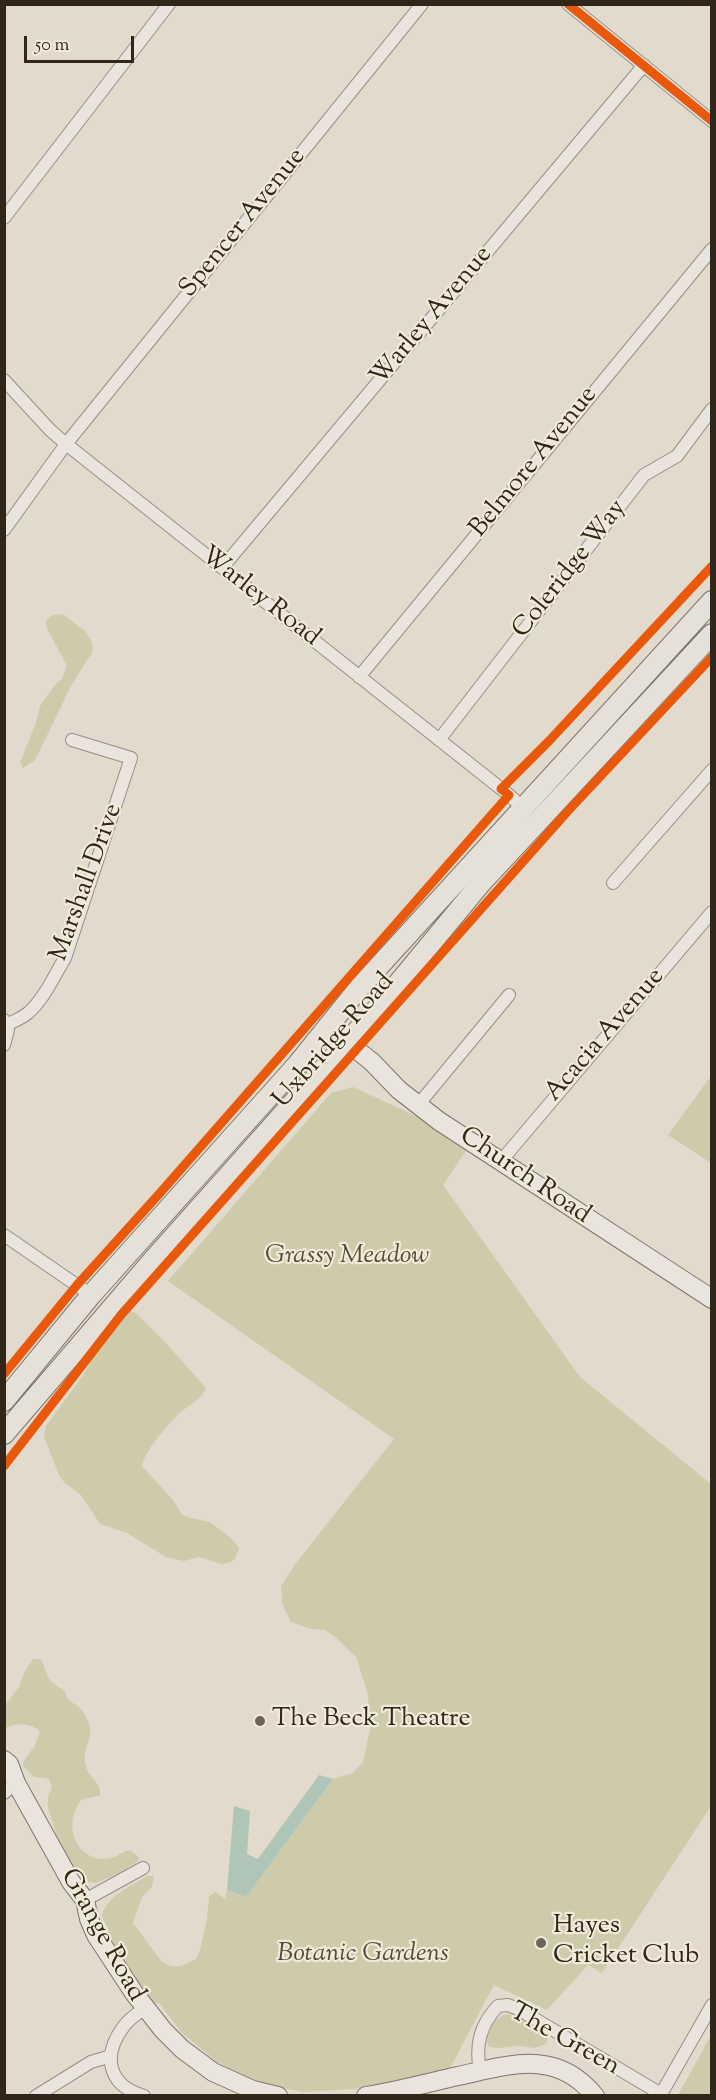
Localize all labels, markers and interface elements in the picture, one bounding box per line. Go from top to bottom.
scale bar [27,24,136,62]
text: 50 m [35,33,69,59]
street label: Spencer Avenue [174,143,314,305]
street label: Warley Avenue [366,241,500,393]
street label: Belmore Avenue [465,381,605,545]
street label: Coleridge Way [507,495,635,645]
street label: Warley Road [193,541,325,655]
street label: Marshall Drive [45,800,131,966]
street label: Acacia Avenue [540,963,672,1109]
street label: Uxbridge Road [268,968,402,1116]
street label: Church Road [452,1122,596,1232]
park label: Grassy Meadow [265,1242,429,1274]
place label: The Beck Theatre [272,1705,471,1737]
marker: The Beck Theatre [253,1714,267,1728]
street label: Grange Road [52,1864,150,2008]
place label: Hayes Cricket Club [553,1912,699,1973]
marker: Hayes Cricket Club [534,1936,548,1950]
park label: Botanic Gardens [277,1940,449,1972]
street label: The Green [503,1998,625,2084]

